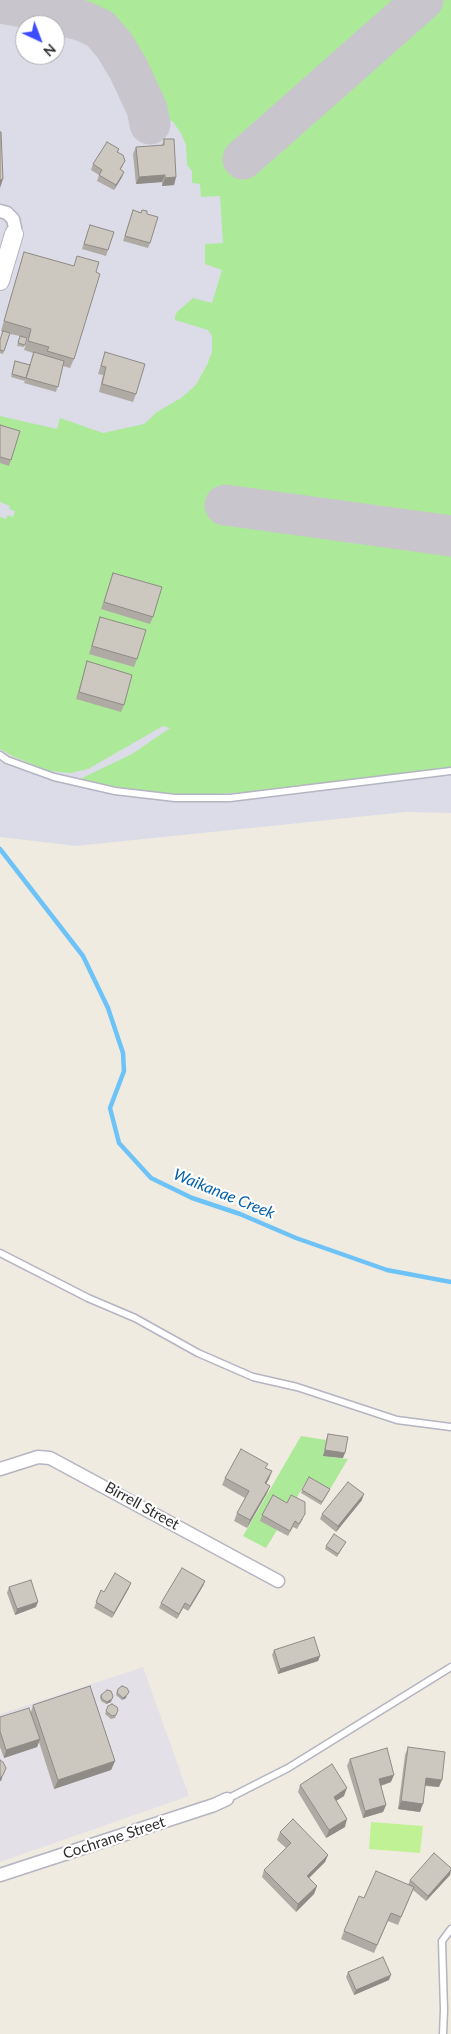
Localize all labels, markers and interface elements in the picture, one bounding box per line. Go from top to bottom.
north arrow [15,15,65,65]
text: N [40,41,60,60]
water label: Waikanae Creek [170,1165,278,1223]
street label: Birrell Street [102,1478,182,1534]
street label: Cochrane Street [61,1813,167,1863]

